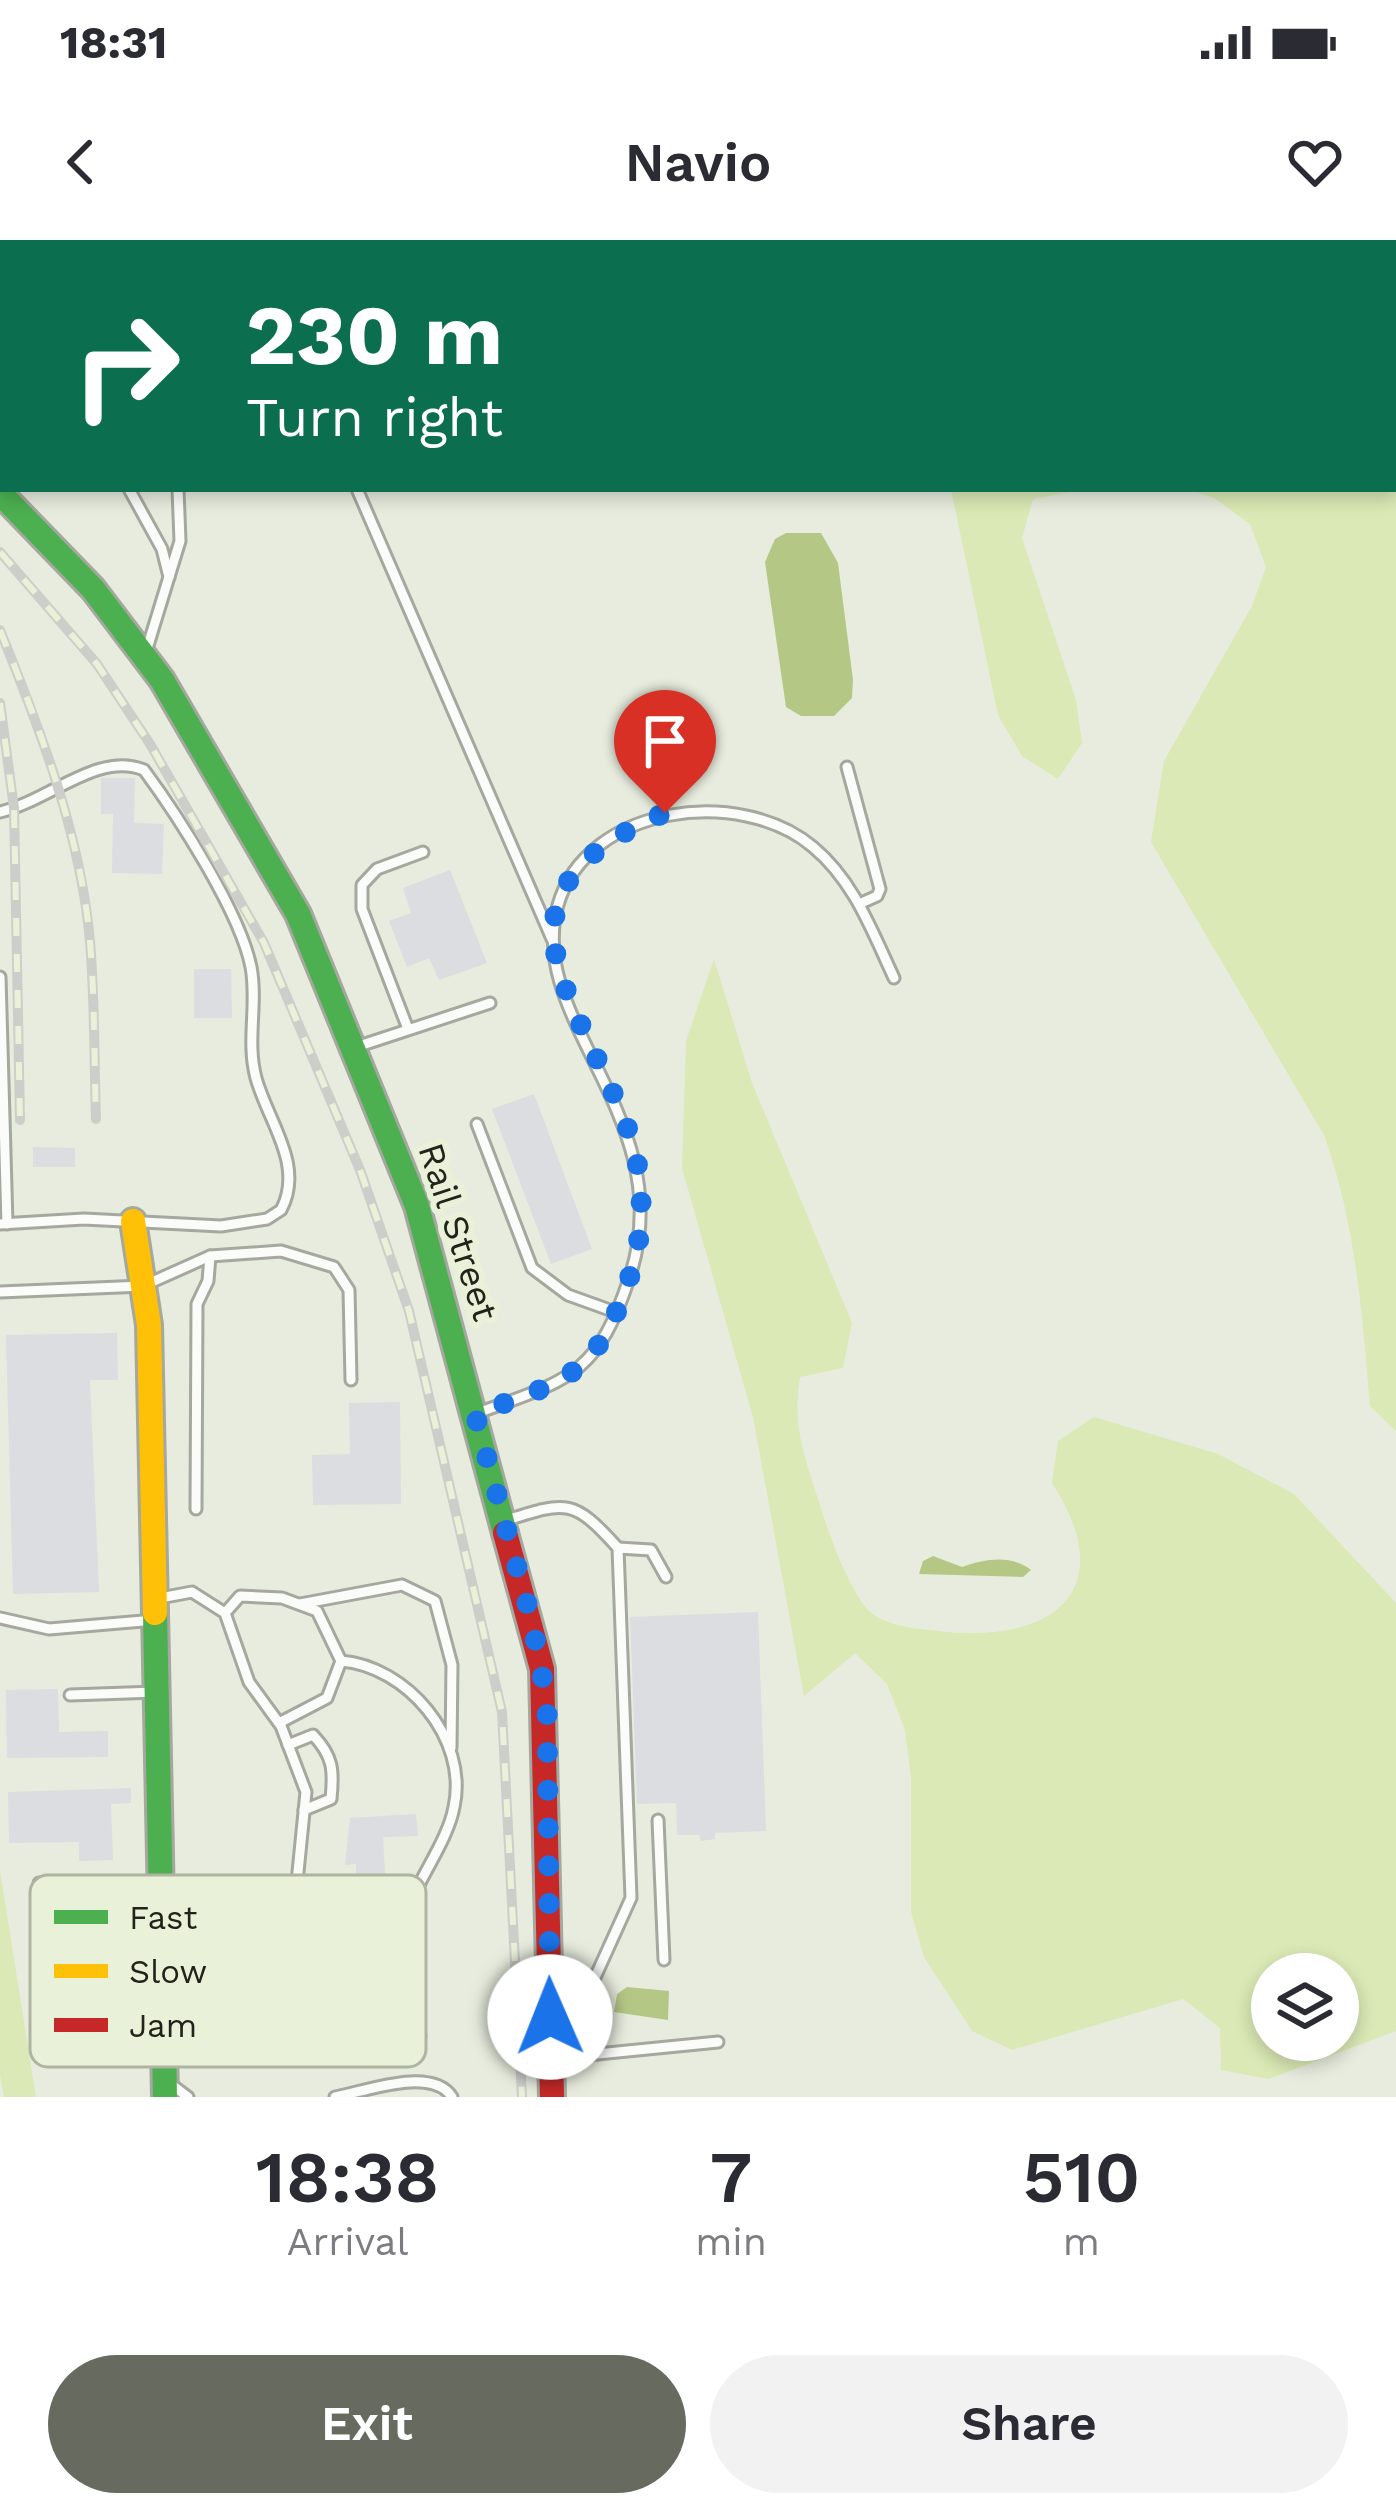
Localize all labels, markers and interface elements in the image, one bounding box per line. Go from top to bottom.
text: 18:31 [60,16,167,69]
icon: back [48,129,114,195]
icon: heart [1282,129,1348,195]
text: Navio [625,131,771,194]
text: 230 m [246,286,503,384]
icon: right [48,288,204,444]
text: Turn right [246,386,503,449]
pin [614,690,716,813]
icon: arrive [632,708,698,774]
street label: Rail Street [410,1138,506,1326]
legend [30,1875,426,2067]
text: Fast [129,1898,198,1937]
text: Slow [129,1952,207,1991]
map controls [1251,1953,1359,2061]
button: layers [1251,1953,1359,2061]
position arrow [487,1954,613,2080]
text: Jam [129,2006,197,2045]
text: 18:38 [256,2135,439,2219]
text: 7 [710,2135,752,2219]
text: 510 [1023,2135,1140,2219]
text: Arrival [287,2219,408,2264]
text: min [695,2219,767,2264]
text: m [1063,2219,1100,2264]
button: Exit [48,2355,686,2493]
button: Share [710,2355,1348,2493]

